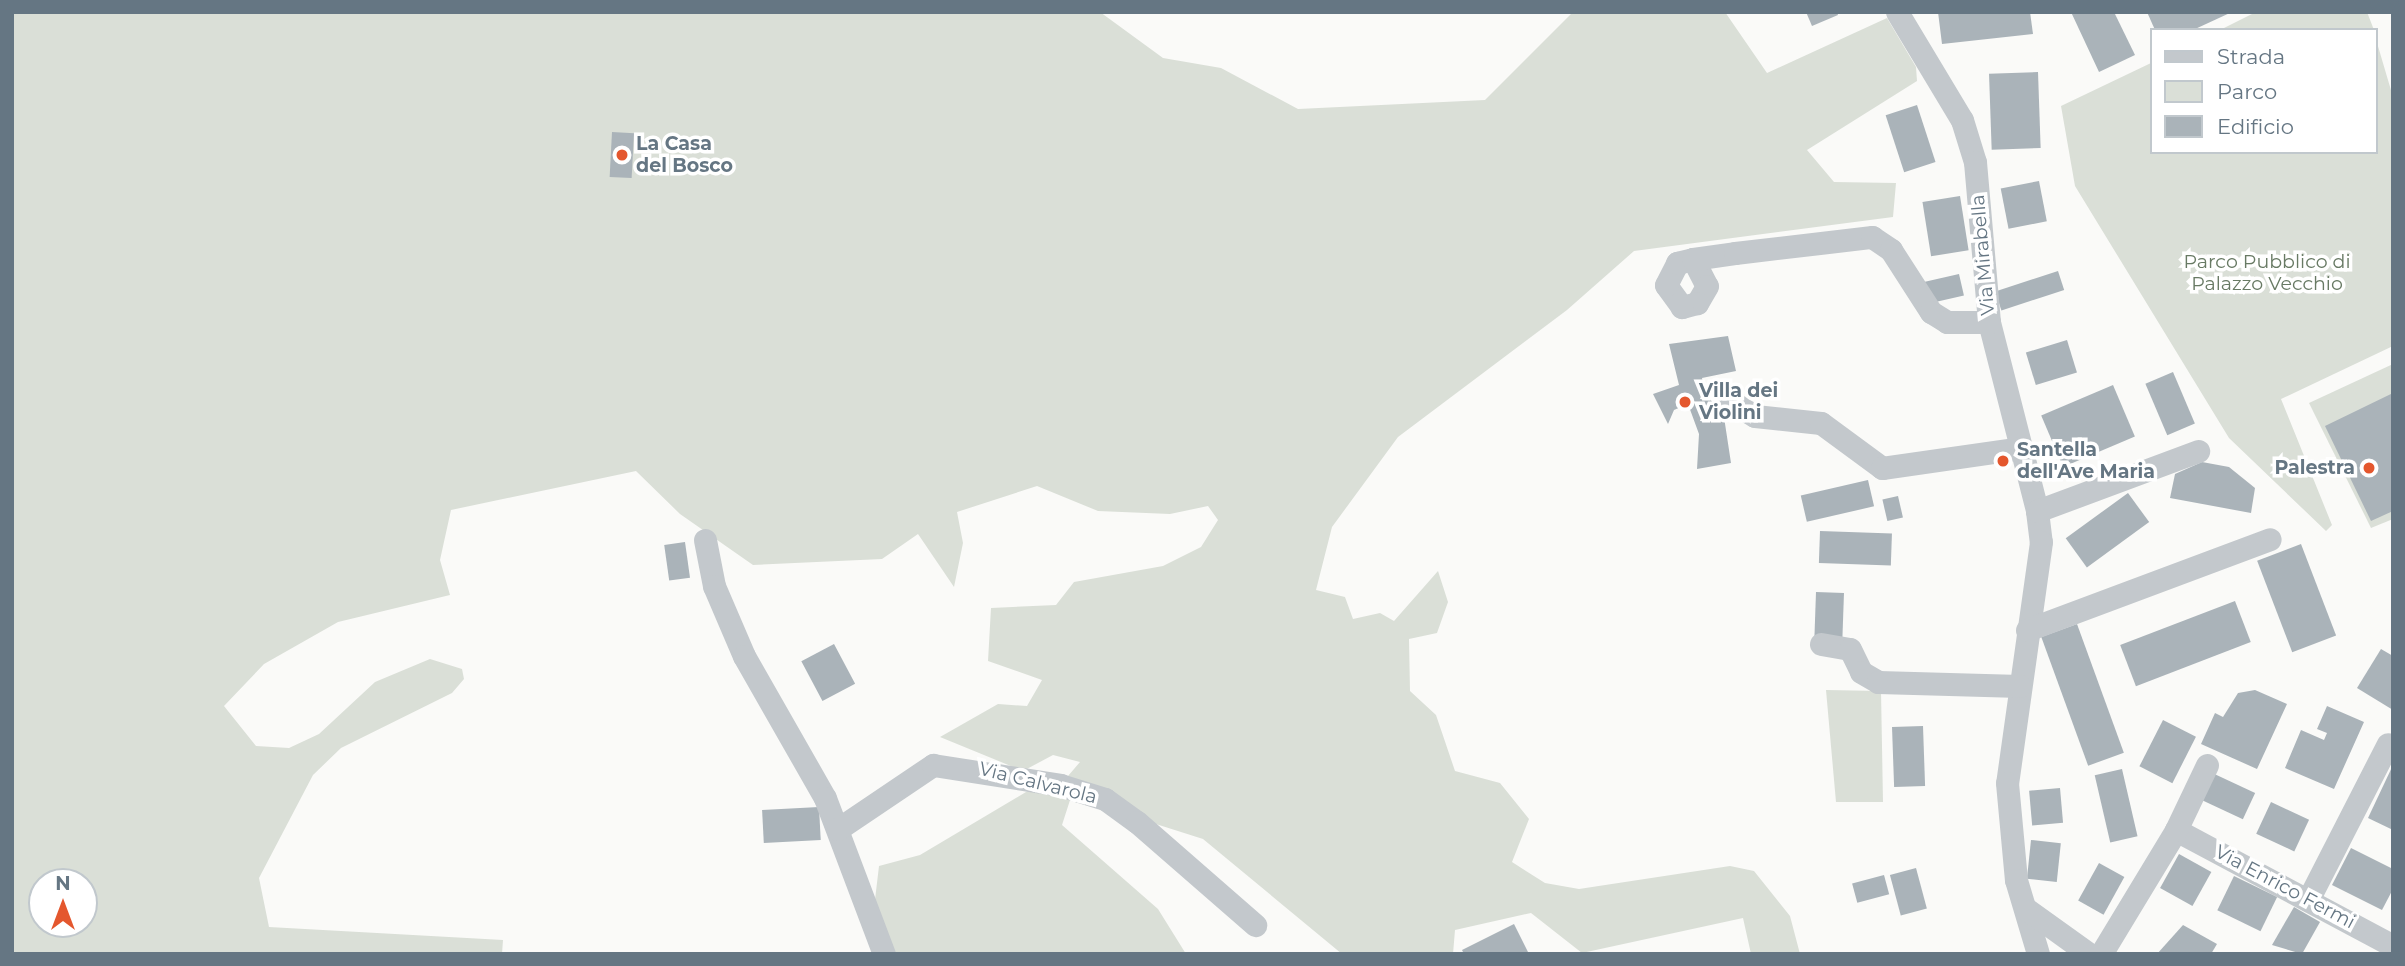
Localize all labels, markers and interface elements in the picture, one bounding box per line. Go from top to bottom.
legend [2150,28,2377,154]
text: Strada [2217,44,2285,69]
text: Parco [2217,79,2277,104]
text: Edificio [2217,114,2294,139]
place label: La Casa del Bosco [636,133,733,177]
marker: La Casa del Bosco [614,147,630,163]
street label: Via Mirabella [1966,194,2000,316]
park label: Parco Pubblico di Palazzo Vecchio [2183,251,2351,295]
place label: Villa dei Violini [1699,380,1778,424]
marker: Villa dei Violini [1677,394,1693,410]
place label: Santella dell'Ave Maria [2017,439,2155,483]
marker: Santella dell'Ave Maria [1995,453,2011,469]
place label: Palestra [2274,457,2355,479]
marker: Palestra [2361,460,2377,476]
street label: Via Calvarola [977,757,1099,809]
street label: Via Enrico Fermi [2211,840,2359,934]
north arrow [28,868,98,938]
text: N [55,872,71,895]

